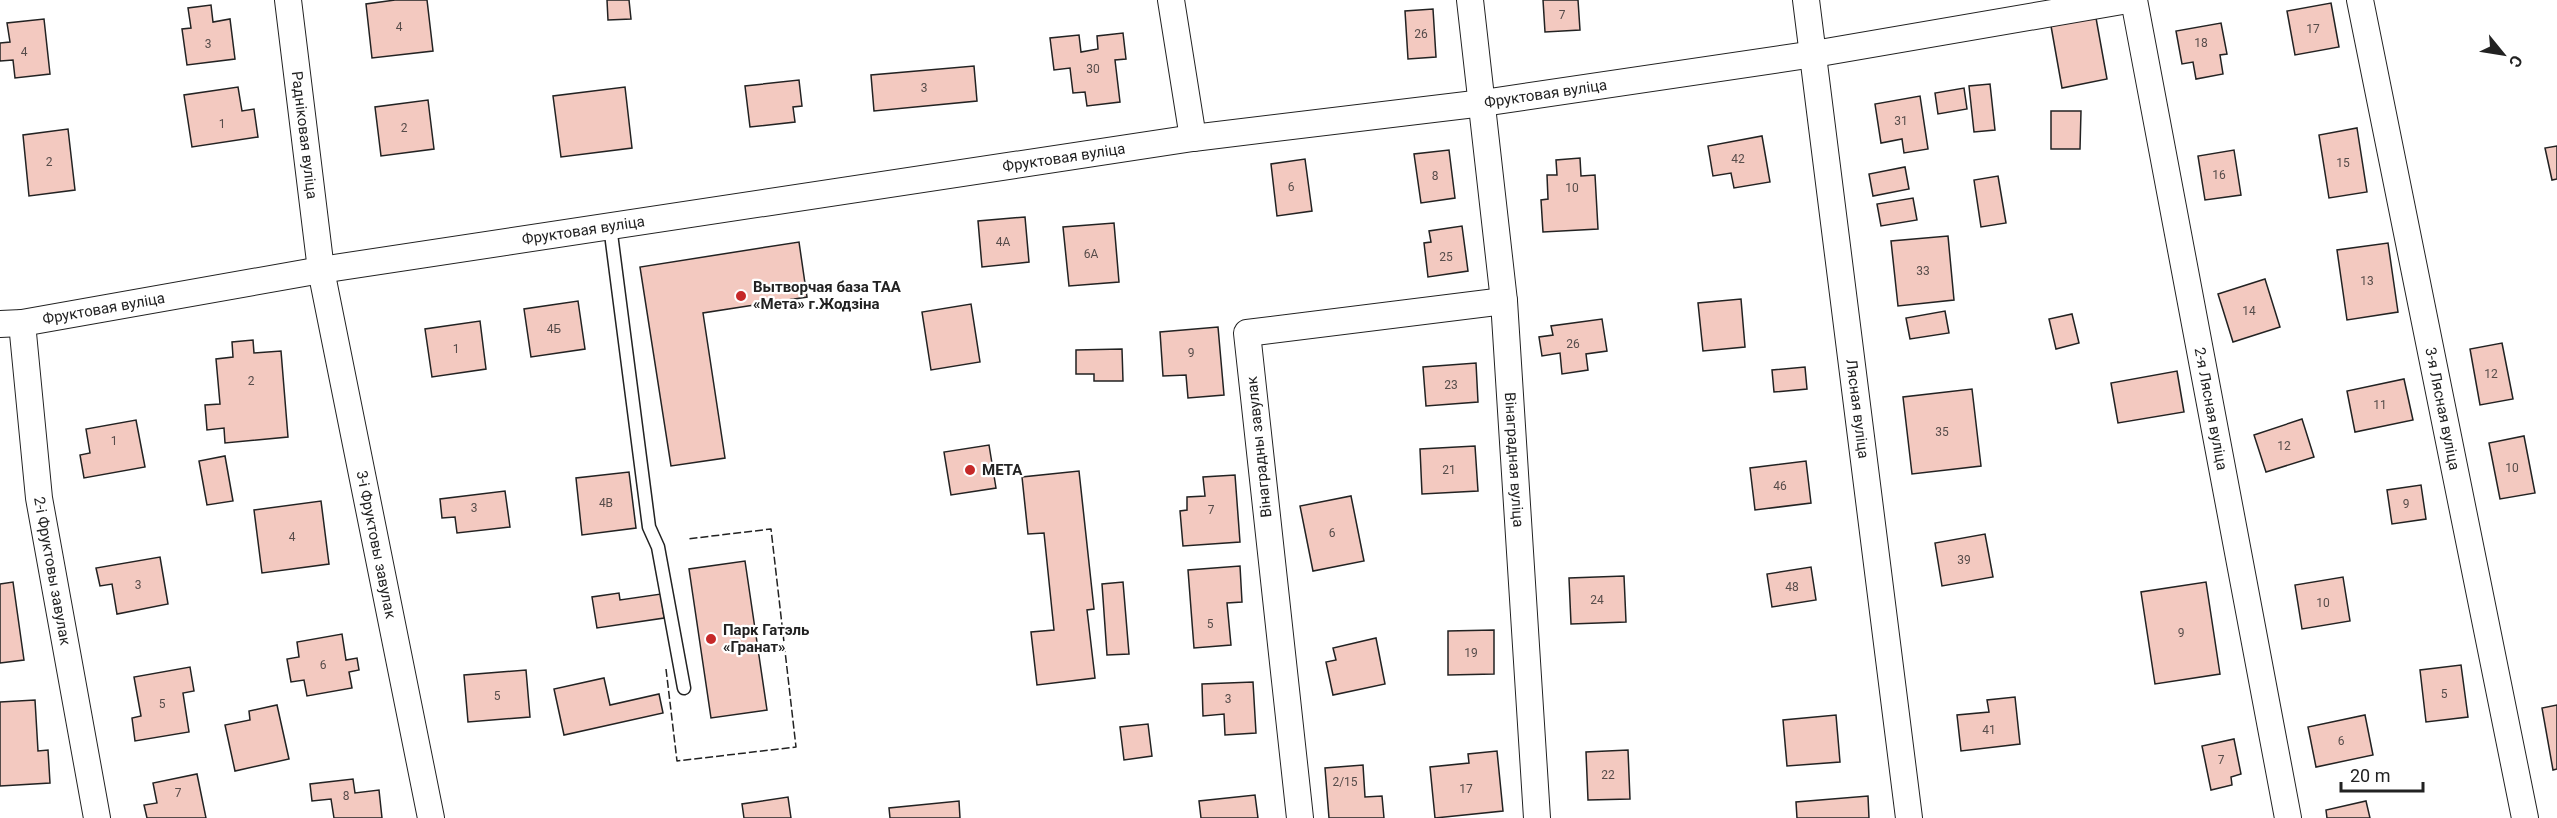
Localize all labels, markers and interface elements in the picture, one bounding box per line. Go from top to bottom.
house number: 7 [1559,8,1566,22]
house number: 4 [396,20,403,34]
house number: 17 [2306,22,2320,36]
north arrow [2473,24,2533,84]
house number: 26 [1414,27,1428,41]
house number: 18 [2194,36,2208,50]
house number: 3 [205,37,211,51]
house number: 4 [21,45,28,59]
text: С [2505,52,2526,71]
house number: 30 [1086,62,1100,76]
street label: Радніковая вуліца [288,70,321,200]
street label: Фруктовая вуліца [1483,76,1608,112]
house number: 3 [921,81,927,95]
house number: 31 [1894,114,1908,128]
house number: 1 [219,117,225,131]
house number: 2 [401,121,408,135]
street label: Фруктовая вуліца [1001,139,1127,176]
house number: 42 [1731,152,1745,166]
house number: 2 [46,155,53,169]
house number: 15 [2336,156,2350,170]
house number: 16 [2212,168,2226,182]
house number: 8 [1432,169,1439,183]
house number: 6 [1288,180,1295,194]
house number: 10 [1565,181,1579,195]
street label: Фруктовая вуліца [521,212,646,248]
house number: 4А [996,235,1010,249]
house number: 6А [1084,247,1098,261]
house number: 25 [1439,250,1453,264]
house number: 33 [1916,264,1930,278]
house number: 13 [2360,274,2374,288]
place label: Вытворчая база ТАА «Мета» г.Жодзіна [753,278,902,313]
street label: Фруктовая вуліца [41,289,166,328]
marker: Вытворчая база ТАА «Мета» г.Жодзіна [734,289,748,303]
house number: 14 [2242,304,2256,318]
house number: 4Б [547,322,562,336]
house number: 26 [1566,337,1580,351]
house number: 1 [453,342,459,356]
house number: 9 [1188,346,1194,360]
street label: 2-я Лясная вуліца [2191,346,2231,472]
street label: 3-я Лясная вуліца [2421,346,2464,472]
street label: Лясная вуліца [1842,358,1873,460]
house number: 12 [2484,367,2498,381]
house number: 2 [248,374,255,388]
street label: Вінаградны завулак [1243,376,1275,518]
house number: 23 [1444,378,1458,392]
street label: Вінаградная вуліца [1501,392,1527,528]
house number: 11 [2373,398,2387,412]
house number: 35 [1935,425,1949,439]
house number: 1 [111,434,117,448]
house number: 12 [2277,439,2291,453]
place label: МЕТА [982,461,1023,479]
house number: 10 [2505,461,2519,475]
marker: МЕТА [963,463,977,477]
house number: 21 [1442,463,1456,477]
street label: 3-і Фруктовы завулак [352,469,400,620]
house number: 46 [1773,479,1787,493]
street label: 2-і Фруктовы завулак [30,495,75,647]
house number: 4В [599,496,613,510]
house number: 9 [2403,497,2409,511]
house number: 3 [471,501,477,515]
house number: 7 [1208,503,1215,517]
house number: 6 [1329,526,1336,540]
house number: 4 [289,530,296,544]
house number: 39 [1957,553,1971,567]
house number: 3 [135,578,141,592]
house number: 48 [1785,580,1799,594]
house number: 24 [1590,593,1604,607]
house number: 10 [2316,596,2330,610]
house number: 5 [1207,617,1214,631]
place label: Парк Гатэль «Гранат» [723,621,809,656]
house number: 9 [2178,626,2184,640]
marker: Парк Гатэль «Гранат» [704,632,718,646]
house number: 19 [1464,646,1478,660]
house number: 6 [320,658,327,672]
house number: 5 [2441,687,2448,701]
house number: 5 [494,689,501,703]
house number: 3 [1225,692,1231,706]
house number: 5 [159,697,166,711]
house number: 41 [1982,723,1996,737]
house number: 6 [2338,734,2345,748]
house number: 7 [2218,753,2225,767]
scale bar [2341,755,2424,793]
text: 20 m [2350,765,2390,786]
house number: 22 [1601,768,1615,782]
house number: 2/15 [1332,775,1358,789]
house number: 17 [1459,782,1473,796]
house number: 7 [175,786,182,800]
house number: 8 [343,789,350,803]

